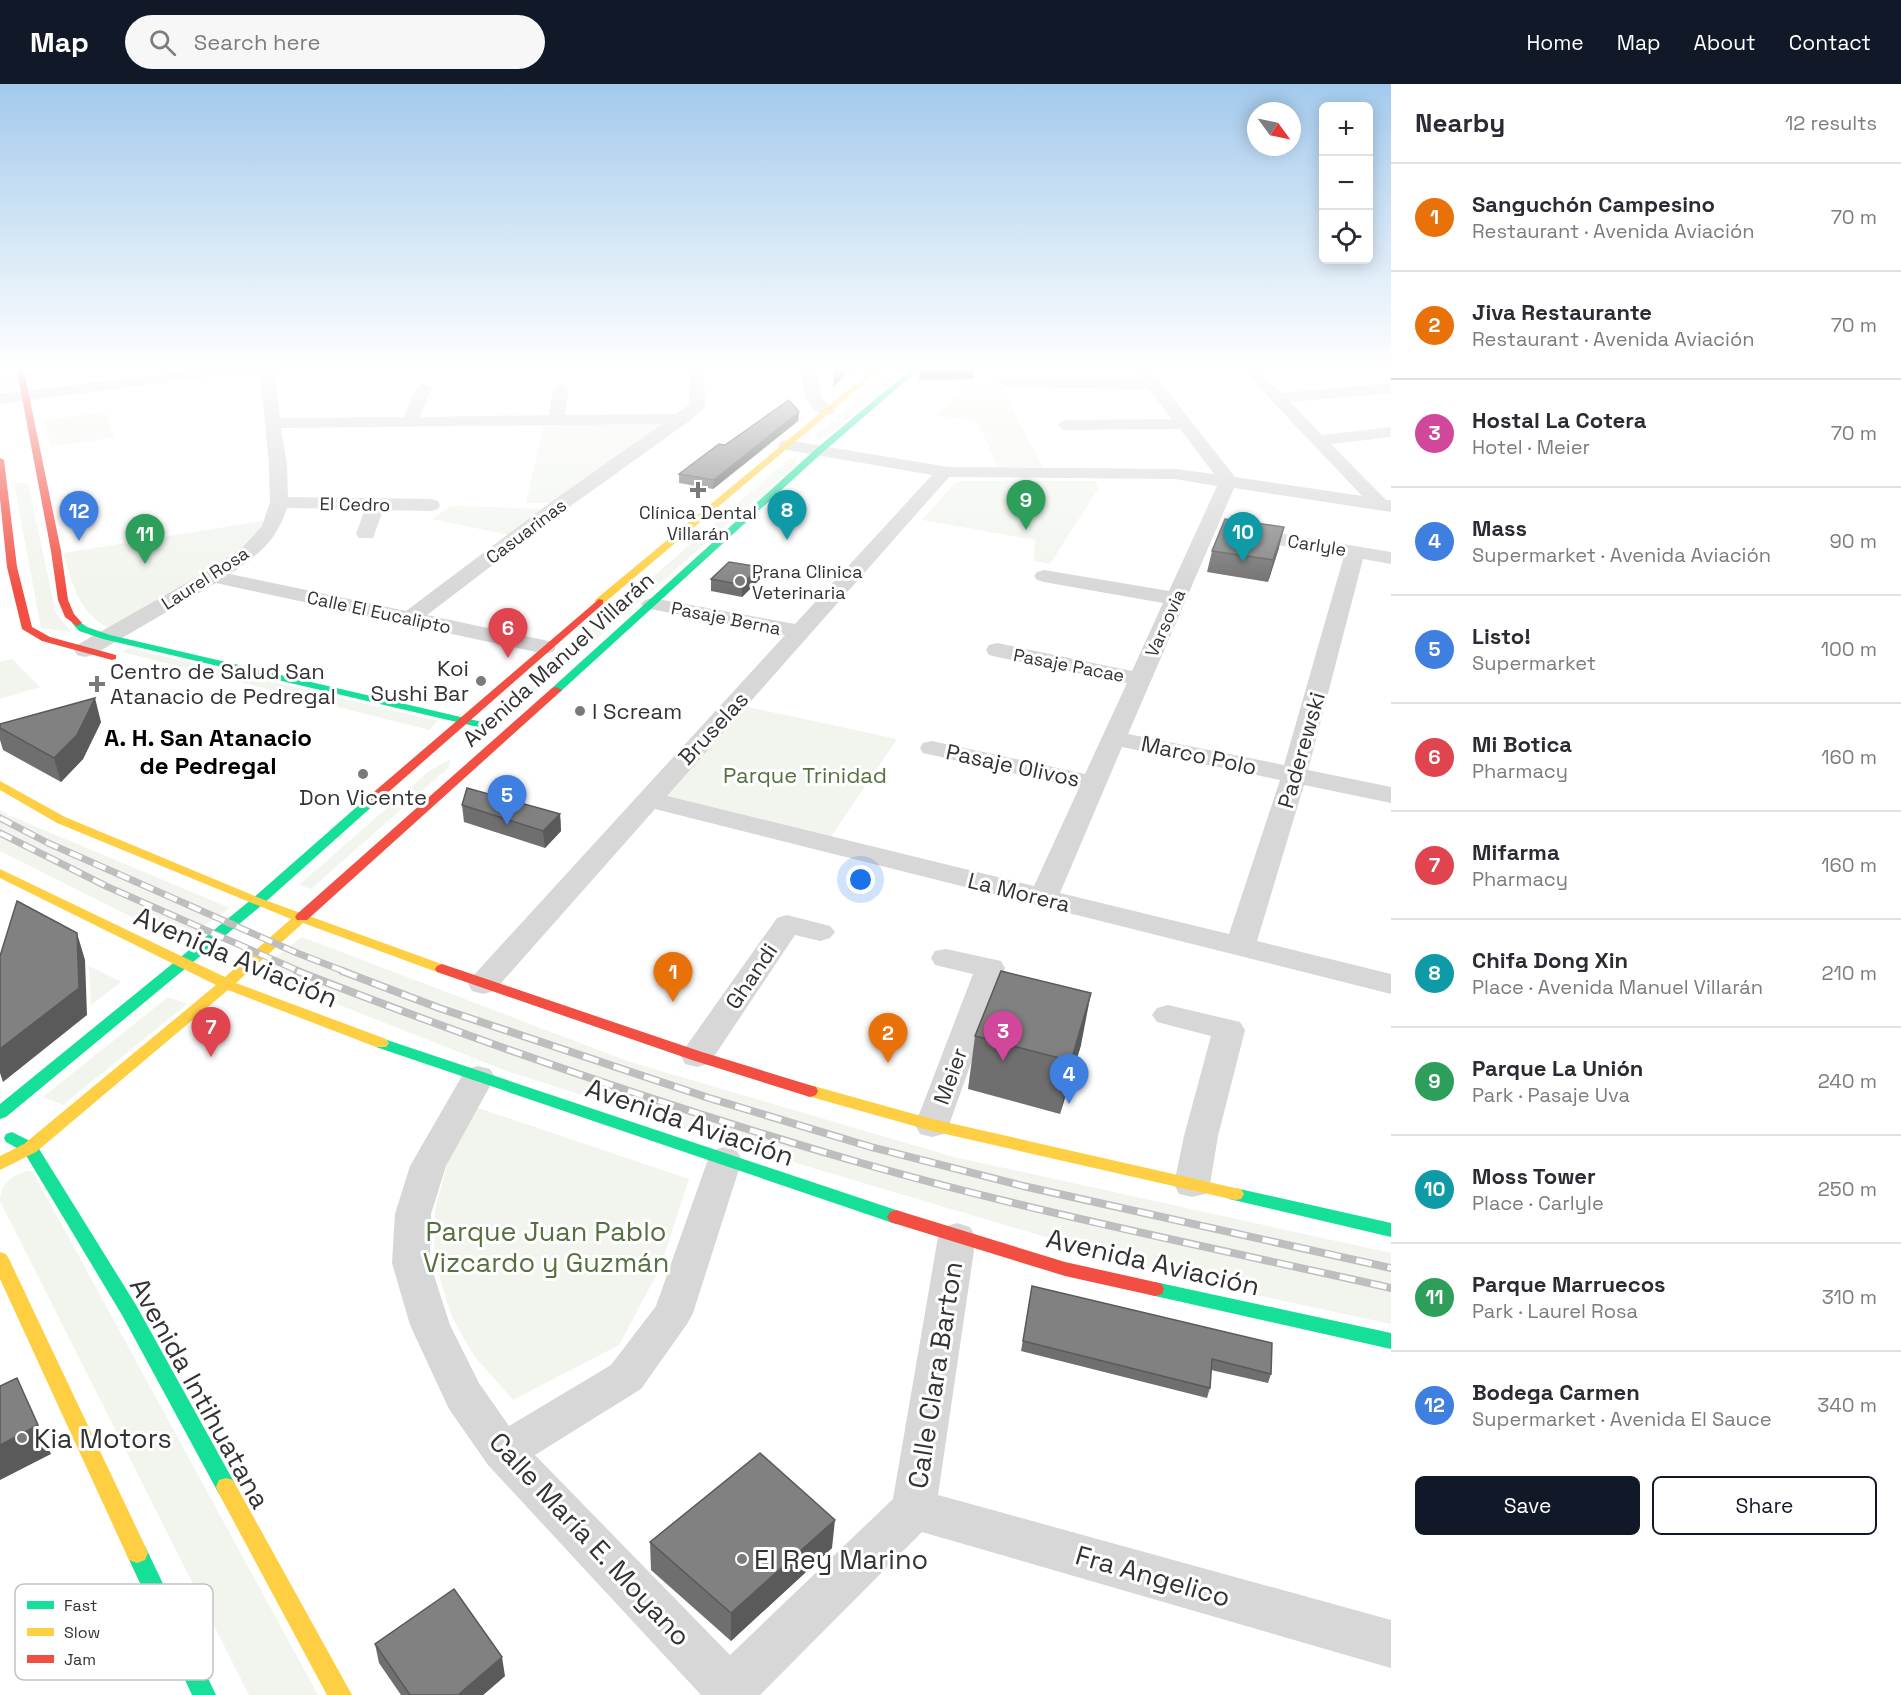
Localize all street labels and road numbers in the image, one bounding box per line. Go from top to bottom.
street label: El Cedro [320,492,390,516]
street label: Casuarinas [481,493,571,569]
street label: Carlyle [1286,529,1348,561]
street label: Laurel Rosa [157,541,253,615]
street label: Avenida Manuel Villarán [456,566,660,752]
street label: Varsovia [1140,585,1190,661]
street label: Calle El Eucalipto [305,586,453,638]
street label: Pasaje Berna [669,596,783,640]
street label: Pasaje Pacae [1012,643,1126,687]
street label: Bruselas [672,685,754,771]
street label: Paderewski [1271,689,1331,811]
street label: Marco Polo [1139,729,1259,781]
street label: Pasaje Olivos [944,737,1082,793]
street label: La Morera [965,866,1073,918]
street label: Avenida Aviación [129,898,343,1016]
street label: Ghandi [719,938,783,1014]
street label: Meier [927,1044,973,1108]
street label: Avenida Aviación [581,1070,799,1174]
street label: Avenida Aviación [1043,1220,1263,1304]
street label: Calle Clara Barton [900,1259,970,1491]
street label: Avenida Intihuatana [122,1271,278,1515]
street label: Calle María E. Moyano [482,1424,698,1654]
street label: Fra Angelico [1072,1537,1234,1615]

